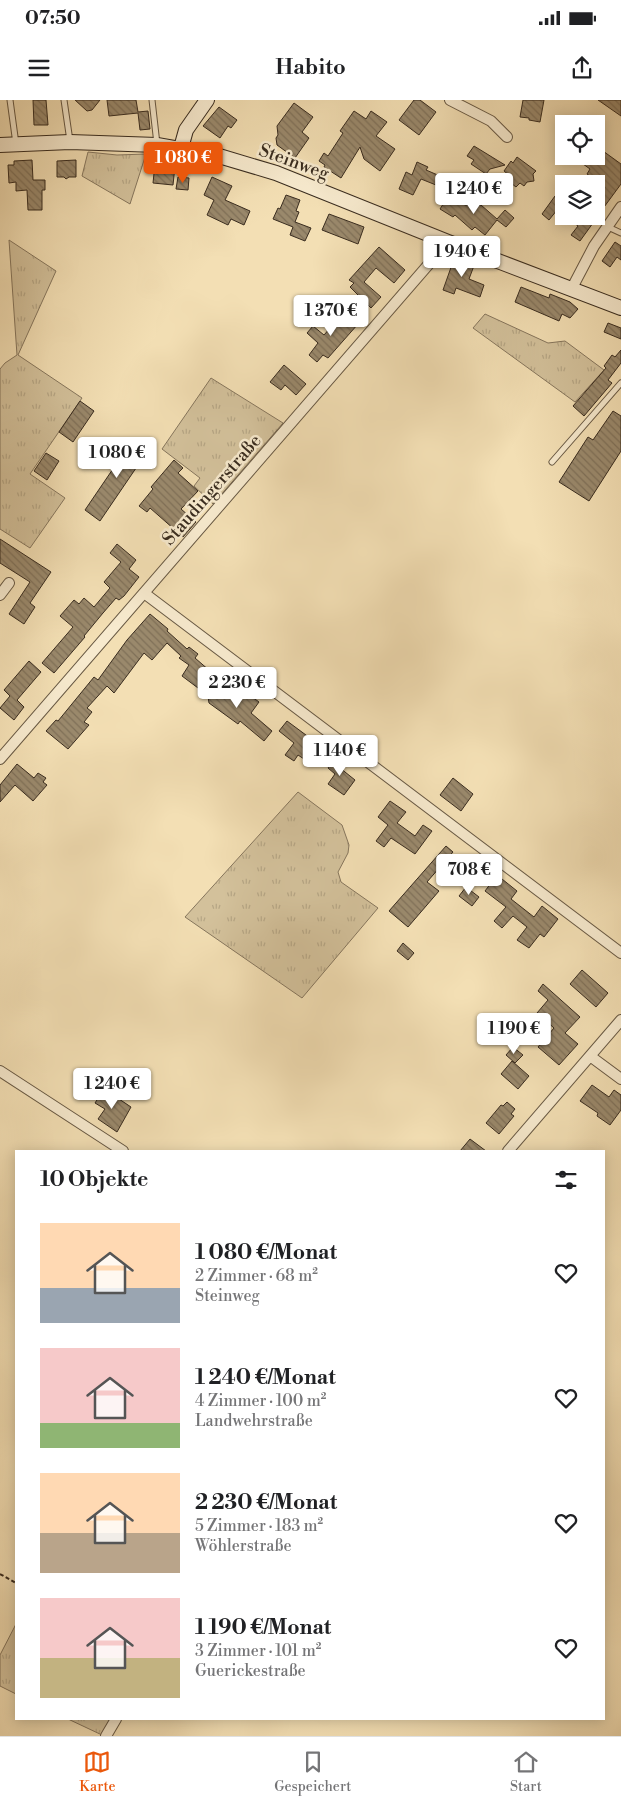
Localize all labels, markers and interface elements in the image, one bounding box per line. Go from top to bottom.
text: 07:50 [25,6,81,30]
icon: menu [25,54,53,82]
text: Habito [275,54,346,81]
icon: share [568,54,596,82]
map controls [555,115,605,225]
button: locate [555,115,605,165]
street label: Steinweg [256,139,333,186]
pin: 1 080 € [137,142,229,184]
text: 1 080 € [155,148,211,168]
pin: 1 240 € [428,172,520,215]
button: layers [555,175,605,225]
text: 1 240 € [446,179,502,199]
pin: 1 940 € [416,236,508,278]
text: 1 940 € [434,242,490,262]
pin: 1 370 € [285,294,377,337]
text: 1 370 € [304,301,358,321]
street label: Staudingerstraße [158,430,266,550]
pin: 1 080 € [71,436,163,479]
text: 1 080 € [89,443,145,463]
pin: 2 230 € [191,666,283,709]
text: 2 230 € [209,673,265,693]
pin: 1 140 € [294,734,386,777]
text: 1 140 € [314,741,366,761]
pin: 708 € [434,854,504,896]
text: 708 € [447,860,491,880]
pin: 1 190 € [468,1012,560,1055]
text: 1 190 € [488,1019,540,1039]
pin: 1 240 € [66,1068,158,1110]
text: 1 240 € [84,1074,140,1094]
icon: filters [552,1166,580,1194]
text: 10 Objekte [40,1167,148,1193]
text: 1 080 €/Monat [195,1240,337,1266]
icon: home [80,1243,140,1303]
icon: heart [552,1259,580,1287]
text: 2 Zimmer · 68 m² [195,1266,318,1286]
text: Steinweg [195,1286,260,1306]
text: 1 240 €/Monat [195,1365,336,1391]
icon: home [80,1368,140,1428]
icon: heart [552,1384,580,1412]
text: 4 Zimmer · 100 m² [195,1391,326,1411]
text: Landwehrstraße [195,1411,313,1431]
text: 2 230 €/Monat [195,1490,337,1516]
icon: home [80,1493,140,1553]
icon: heart [552,1509,580,1537]
text: 5 Zimmer · 183 m² [195,1516,323,1536]
text: Wöhlerstraße [195,1536,291,1556]
text: 1 190 €/Monat [195,1615,331,1641]
icon: home [80,1618,140,1678]
icon: heart [552,1634,580,1662]
text: 3 Zimmer · 101 m² [195,1641,321,1661]
text: Guerickestraße [195,1661,306,1681]
tab: Karte [79,1748,116,1796]
tab: Gespeichert [274,1748,351,1796]
tab: Start [510,1748,542,1796]

